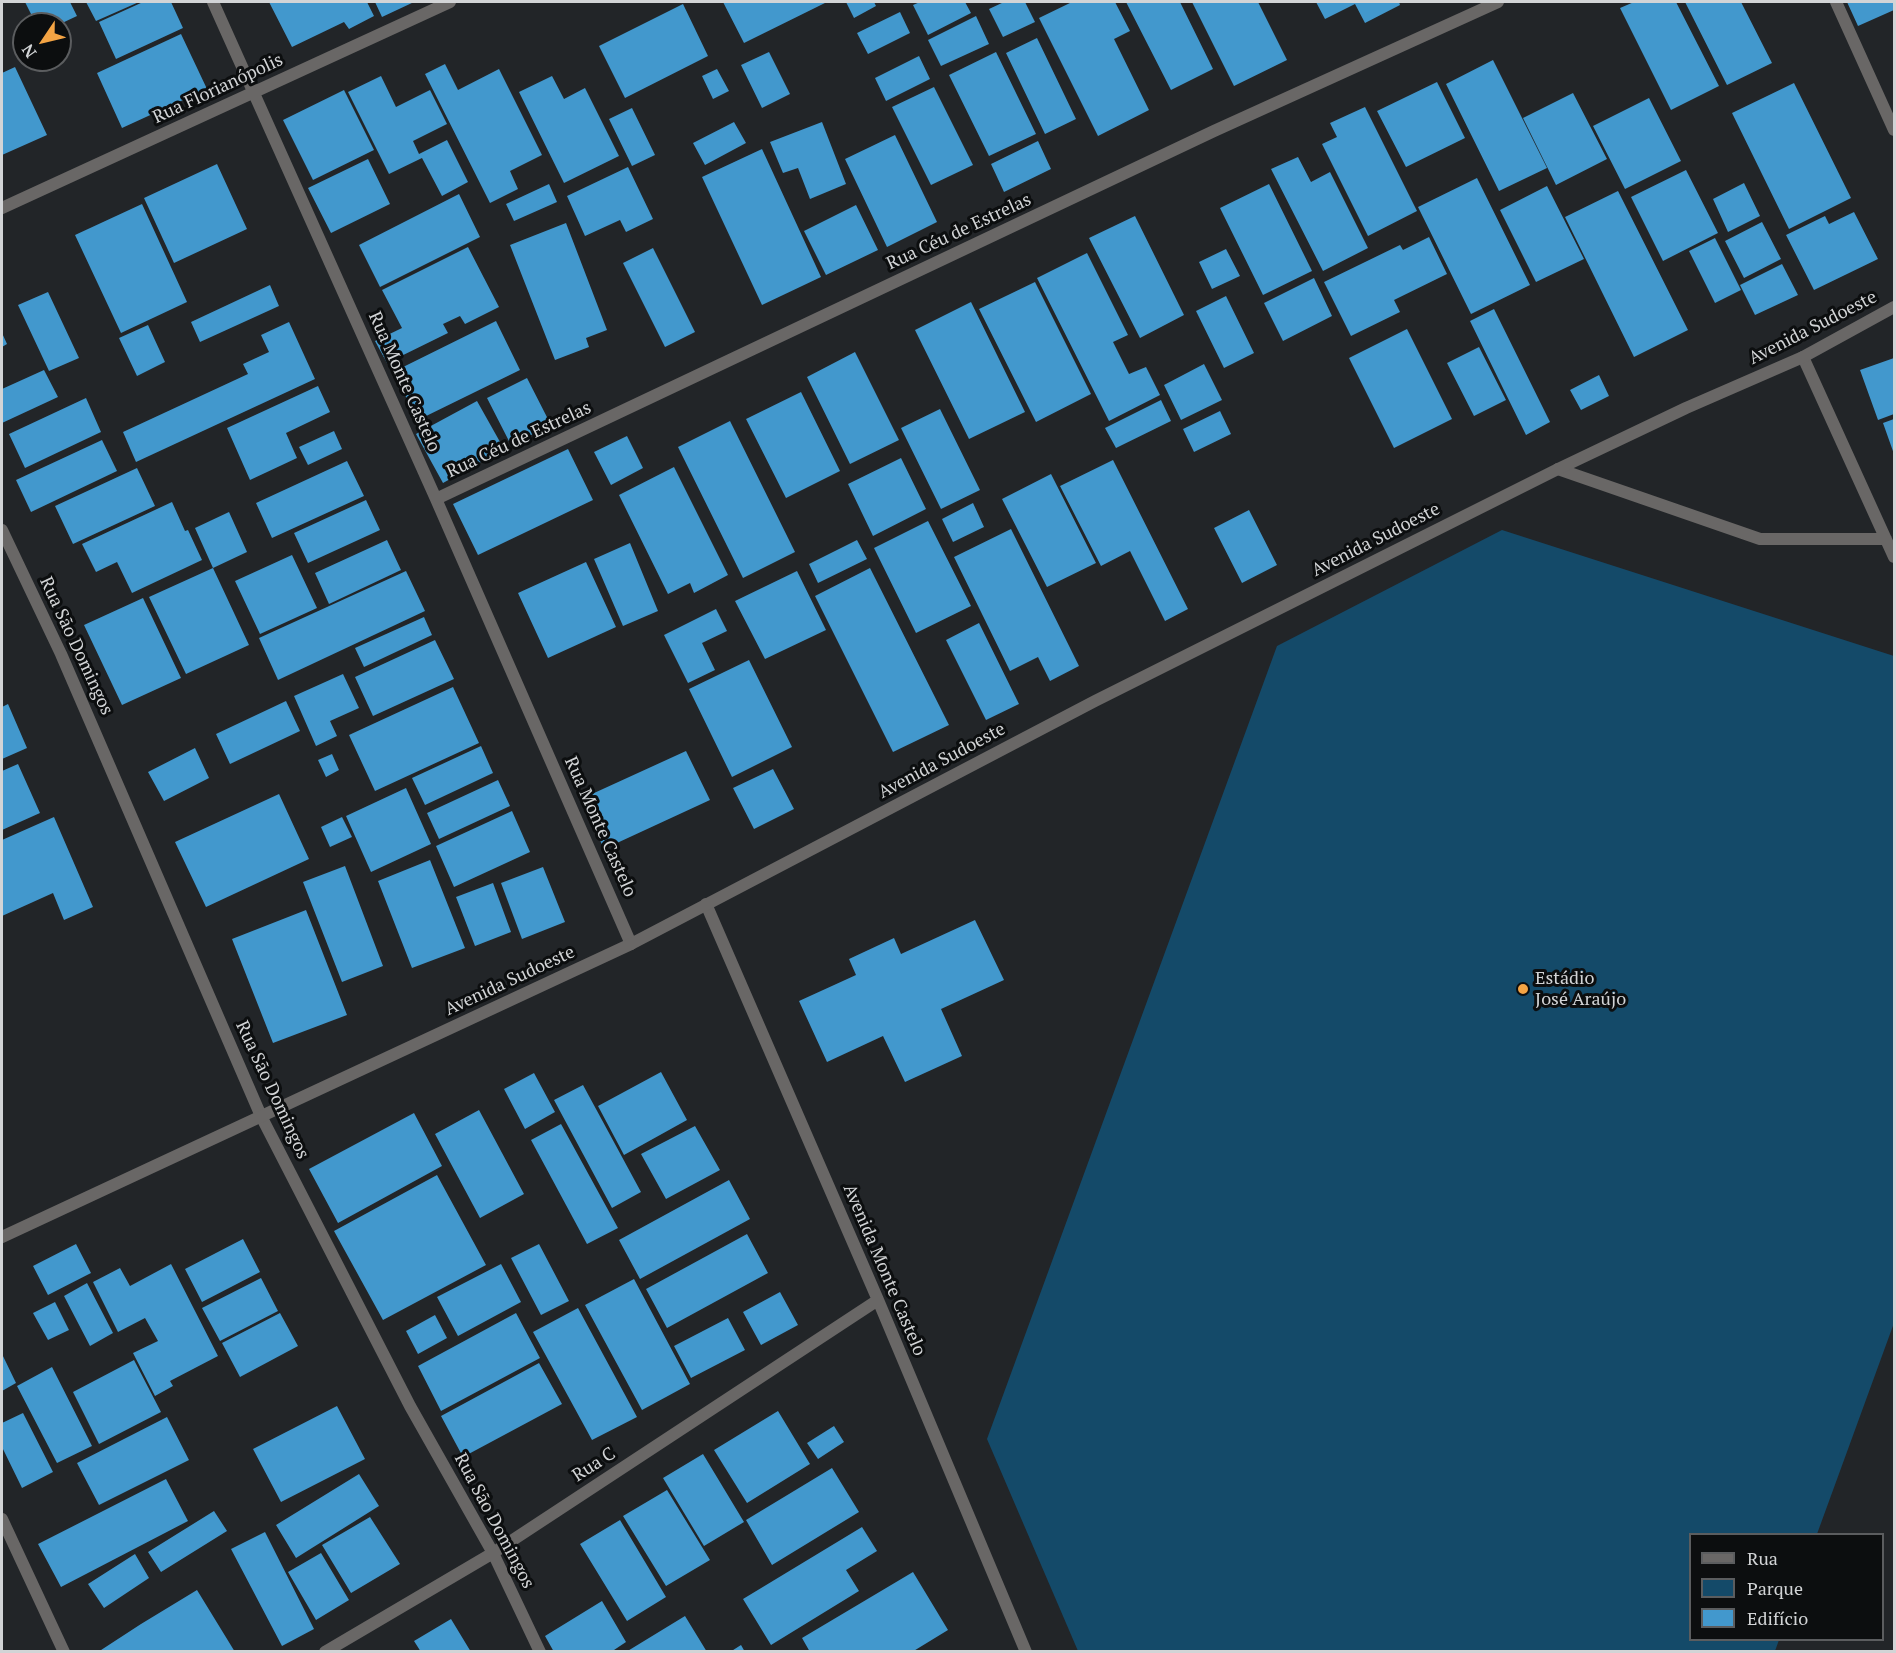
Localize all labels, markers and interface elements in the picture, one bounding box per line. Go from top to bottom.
north arrow [12,12,72,72]
text: N [16,40,41,62]
street label: Rua Florianópolis [149,49,287,129]
street label: Rua Céu de Estrelas [883,189,1035,275]
street label: Avenida Sudoeste [1745,286,1881,370]
street label: Rua Monte Castelo [363,309,445,455]
street label: Rua Céu de Estrelas [443,397,595,483]
street label: Avenida Sudoeste [1308,498,1444,582]
street label: Rua São Domingos [35,574,117,718]
street label: Avenida Sudoeste [875,718,1009,804]
street label: Rua Monte Castelo [559,754,641,900]
street label: Avenida Sudoeste [442,941,578,1021]
place label: Estádio José Araújo [1535,968,1626,1010]
marker: Estádio José Araújo [1516,982,1530,996]
street label: Rua São Domingos [231,1018,313,1162]
street label: Avenida Monte Castelo [838,1181,930,1359]
street label: Rua C [568,1443,620,1487]
street label: Rua São Domingos [449,1450,539,1592]
legend [1689,1533,1884,1641]
text: Rua [1747,1546,1778,1570]
text: Parque [1747,1576,1803,1600]
text: Edifício [1747,1606,1808,1630]

